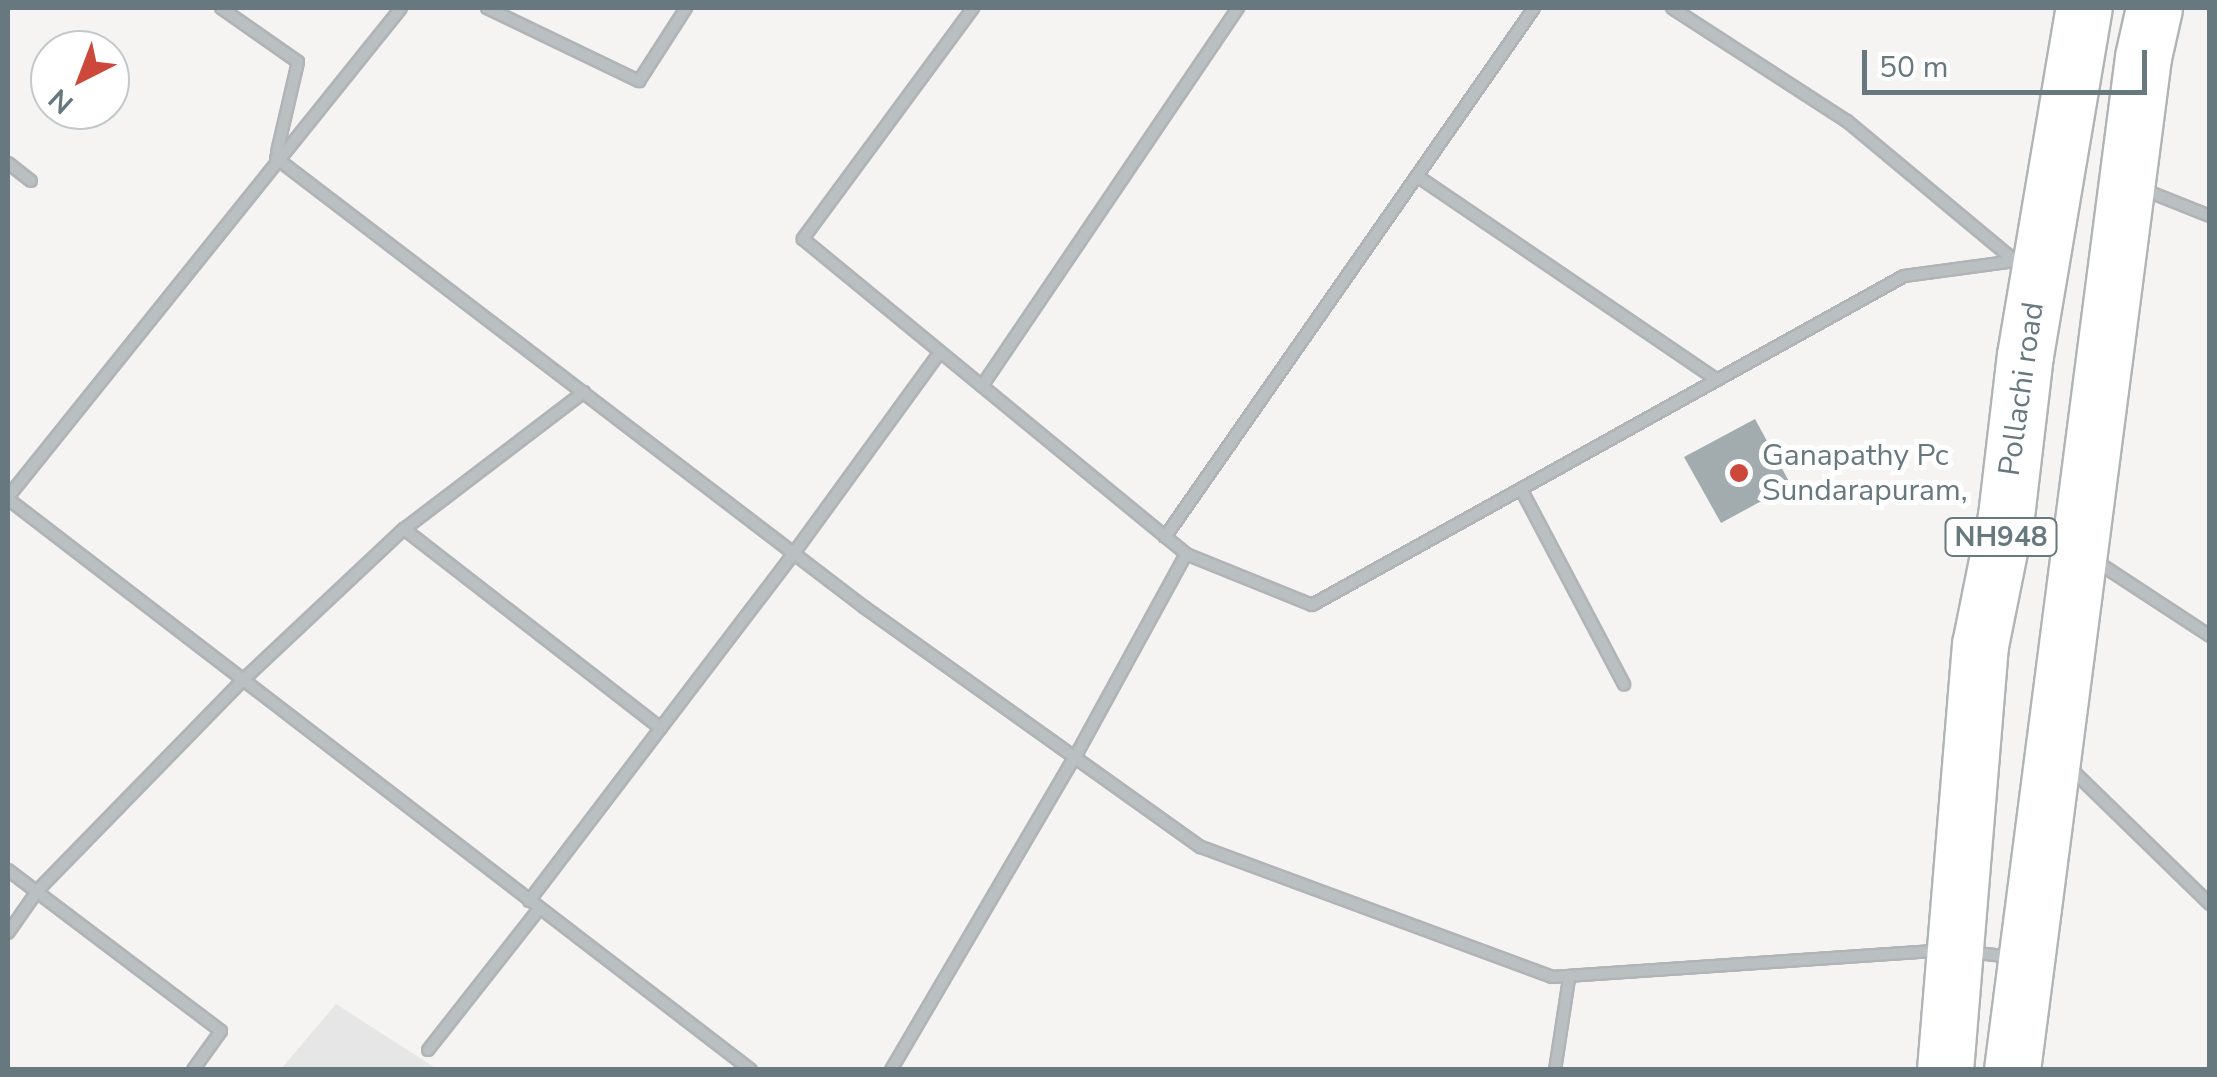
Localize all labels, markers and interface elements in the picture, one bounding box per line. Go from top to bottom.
north arrow [30,30,130,130]
scale bar [1867,30,2152,92]
text: 50 m [1879,47,1948,88]
text: N [41,80,82,122]
street label: Pollachi road [1992,300,2052,478]
place label: Ganapathy Pc Sundarapuram, [1762,438,1968,508]
marker: Ganapathy Pc Sundarapuram, [1726,460,1752,486]
road number: NH948 [1944,514,2058,560]

